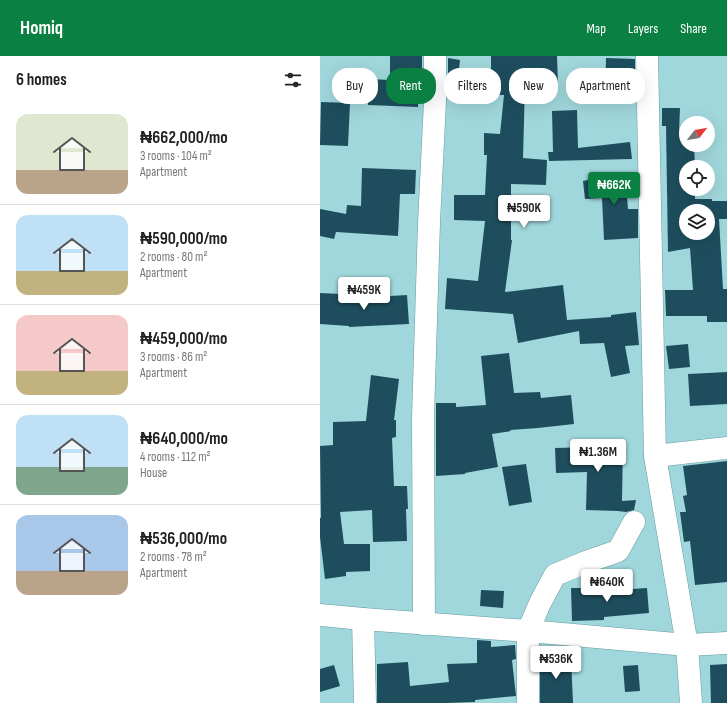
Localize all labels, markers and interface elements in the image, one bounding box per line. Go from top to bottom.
text: Homiq [20,17,63,40]
text: Map [586,20,606,37]
text: Layers [628,20,658,37]
text: Share [680,20,707,37]
chip: Buy [332,68,378,104]
chip: Rent [386,68,436,104]
chip: Filters [444,68,501,104]
chip: New [509,68,558,104]
chip: Apartment [566,68,645,104]
icon: filters [282,69,304,91]
text: 6 homes [16,70,67,90]
north arrow [679,116,715,152]
map controls [679,116,715,240]
text: ₦662,000/mo [140,128,228,148]
icon: home [48,130,96,178]
text: 3 rooms · 104 m² [140,148,212,164]
button: locate [679,160,715,196]
text: Apartment [140,164,187,180]
pin: ₦662K [586,172,642,206]
text: ₦662K [597,177,631,193]
pin: ₦590K [496,195,552,229]
text: ₦590K [507,200,541,216]
button: layers [679,204,715,240]
text: ₦590,000/mo [140,229,227,249]
icon: home [48,231,96,279]
text: 2 rooms · 80 m² [140,249,207,265]
text: Apartment [140,265,187,281]
pin: ₦459K [336,277,392,311]
text: ₦459K [347,282,381,298]
text: ₦459,000/mo [140,329,227,349]
icon: home [48,331,96,379]
text: 3 rooms · 86 m² [140,349,207,365]
text: Apartment [140,365,187,381]
text: ₦640,000/mo [140,429,228,449]
icon: home [48,431,96,479]
pin: ₦1.36M [565,439,631,473]
text: ₦1.36M [579,444,617,460]
text: 4 rooms · 112 m² [140,449,211,465]
text: House [140,465,167,481]
text: ₦536,000/mo [140,529,227,549]
icon: home [48,531,96,579]
text: 2 rooms · 78 m² [140,549,207,565]
text: Apartment [140,565,187,581]
pin: ₦640K [579,569,635,603]
text: ₦640K [590,574,624,590]
pin: ₦536K [528,646,584,680]
text: ₦536K [539,651,573,667]

